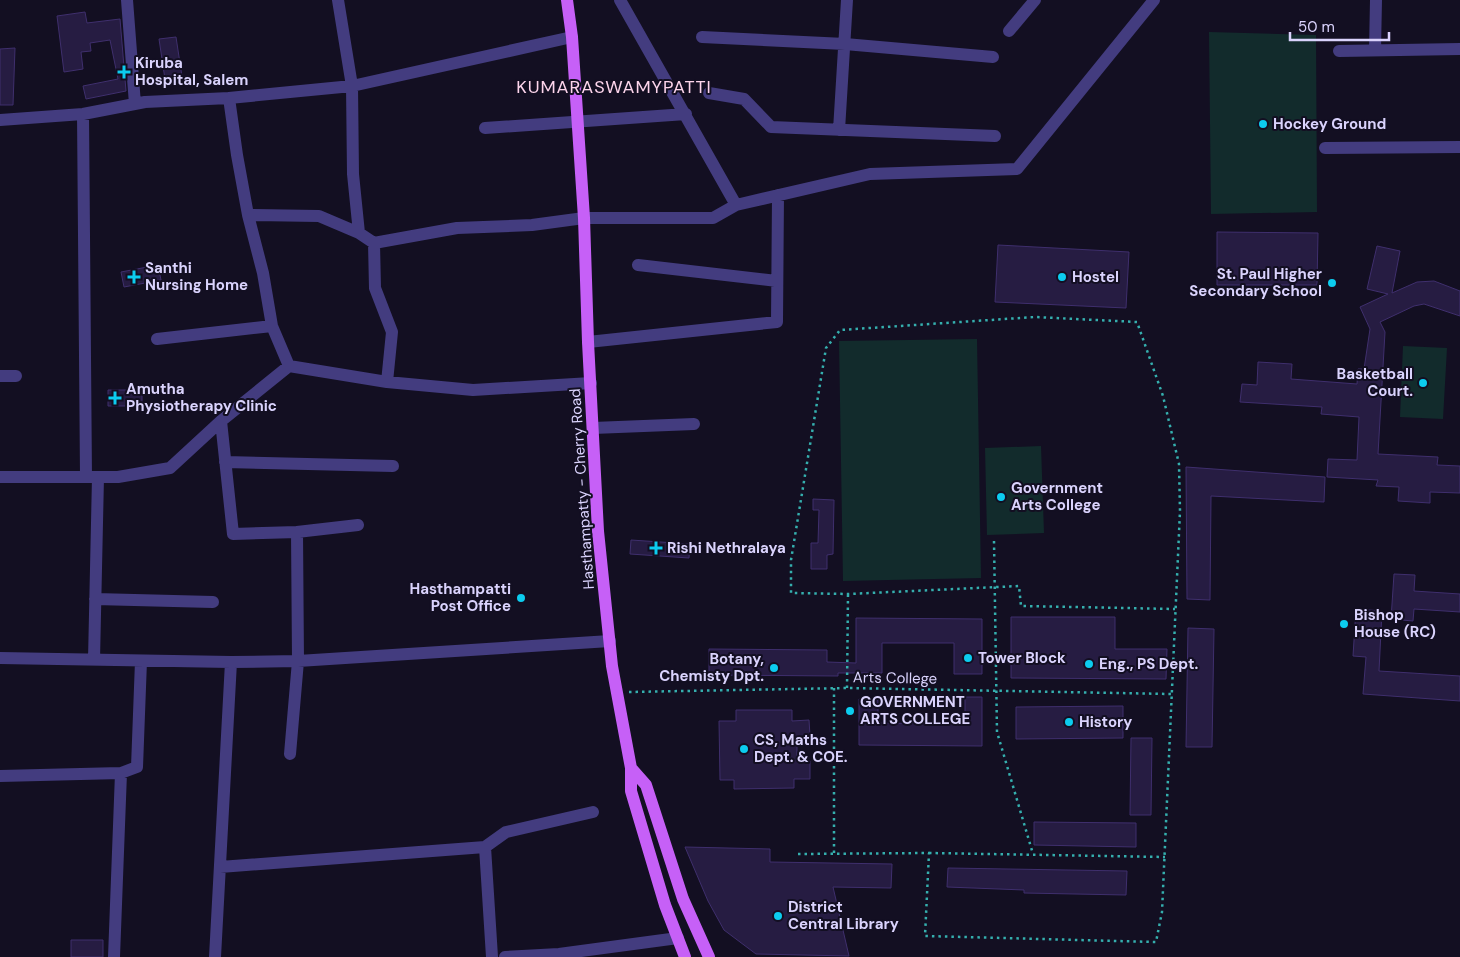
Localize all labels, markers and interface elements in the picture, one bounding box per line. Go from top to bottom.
scale bar [1290,10,1389,42]
text: 50 m [1298,17,1335,37]
place label: Kiruba Hospital, Salem [135,53,248,90]
marker: Kiruba Hospital, Salem [117,65,131,79]
district label: KUMARASWAMYPATTI [516,75,712,99]
place label: Hockey Ground [1273,114,1386,134]
marker: Hockey Ground [1257,118,1269,130]
place label: Santhi Nursing Home [145,258,248,295]
place label: St. Paul Higher Secondary School [1189,264,1322,301]
place label: Hostel [1072,267,1119,287]
marker: Santhi Nursing Home [127,270,141,284]
marker: Hostel [1056,271,1068,283]
marker: St. Paul Higher Secondary School [1326,277,1338,289]
place label: Basketball Court. [1337,364,1413,401]
marker: Basketball Court. [1417,377,1429,389]
place label: Amutha Physiotherapy Clinic [126,379,277,416]
street label: Hasthampatty - Cherry Road [565,388,599,590]
marker: Amutha Physiotherapy Clinic [108,391,122,405]
place label: Government Arts College [1011,478,1103,515]
marker: Government Arts College [995,491,1007,503]
place label: Rishi Nethralaya [667,538,786,558]
marker: Rishi Nethralaya [649,541,663,555]
place label: Hasthampatti Post Office [409,579,511,616]
marker: Hasthampatti Post Office [515,592,527,604]
place label: Bishop House (RC) [1354,605,1436,642]
marker: Bishop House (RC) [1338,618,1350,630]
place label: Tower Block [978,648,1066,668]
place label: Botany, Chemisty Dpt. [659,649,764,686]
marker: Tower Block [962,652,974,664]
place label: Eng., PS Dept. [1099,654,1198,674]
marker: Eng., PS Dept. [1083,658,1095,670]
marker: Botany, Chemisty Dpt. [768,662,780,674]
street label: Arts College [853,667,937,689]
place label: GOVERNMENT ARTS COLLEGE [860,692,970,729]
marker: GOVERNMENT ARTS COLLEGE [844,705,856,717]
place label: History [1079,712,1132,732]
marker: History [1063,716,1075,728]
place label: CS, Maths Dept. & COE. [754,730,848,767]
marker: CS, Maths Dept. & COE. [738,743,750,755]
place label: District Central Library [788,897,899,934]
marker: District Central Library [772,910,784,922]

